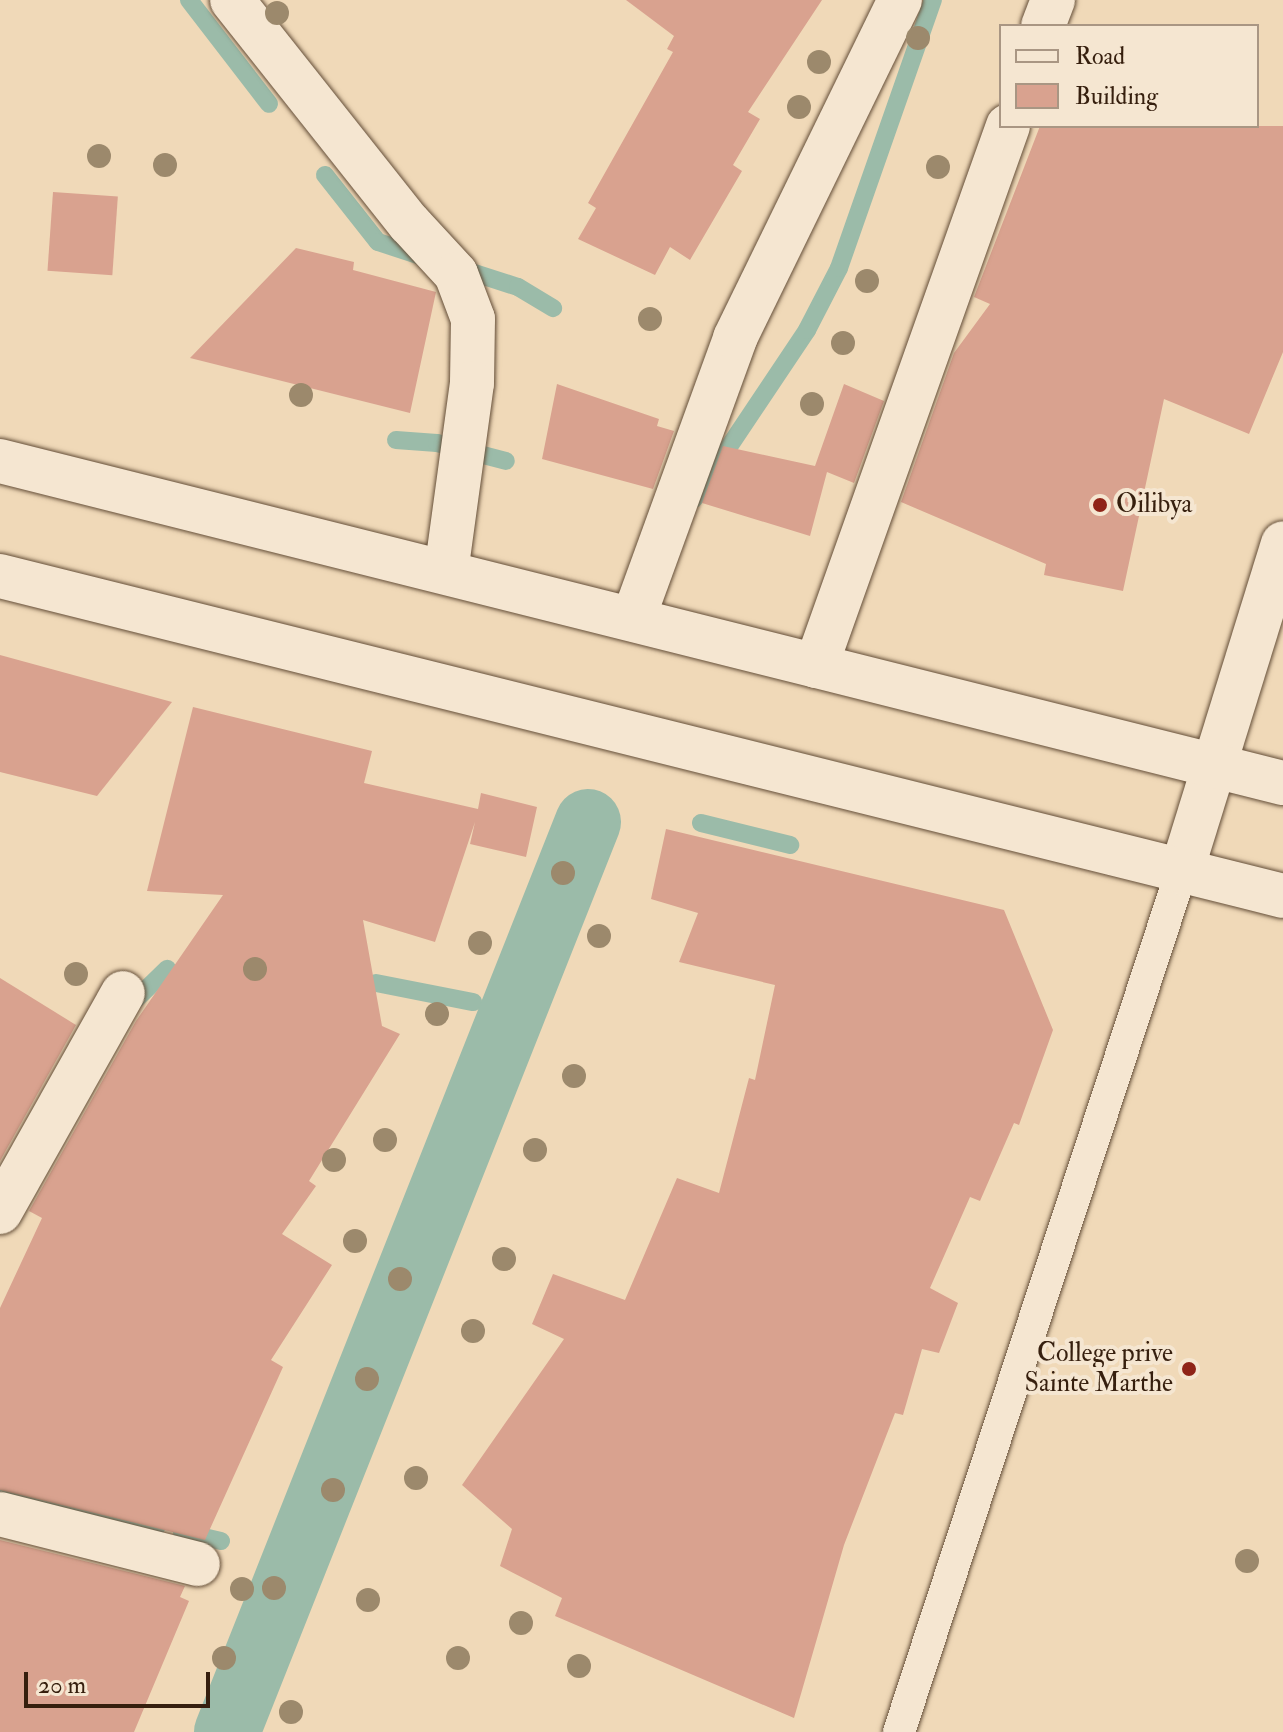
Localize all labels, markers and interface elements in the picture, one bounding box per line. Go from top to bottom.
legend [999,24,1259,128]
text: Road [1075,41,1125,72]
text: Building [1075,81,1158,112]
place label: Oilibya [1116,489,1192,521]
marker: Oilibya [1091,496,1109,514]
place label: College prive Sainte Marthe [1025,1338,1173,1400]
marker: College prive Sainte Marthe [1180,1360,1198,1378]
scale bar [28,1656,214,1706]
text: 20 m [38,1670,86,1701]

